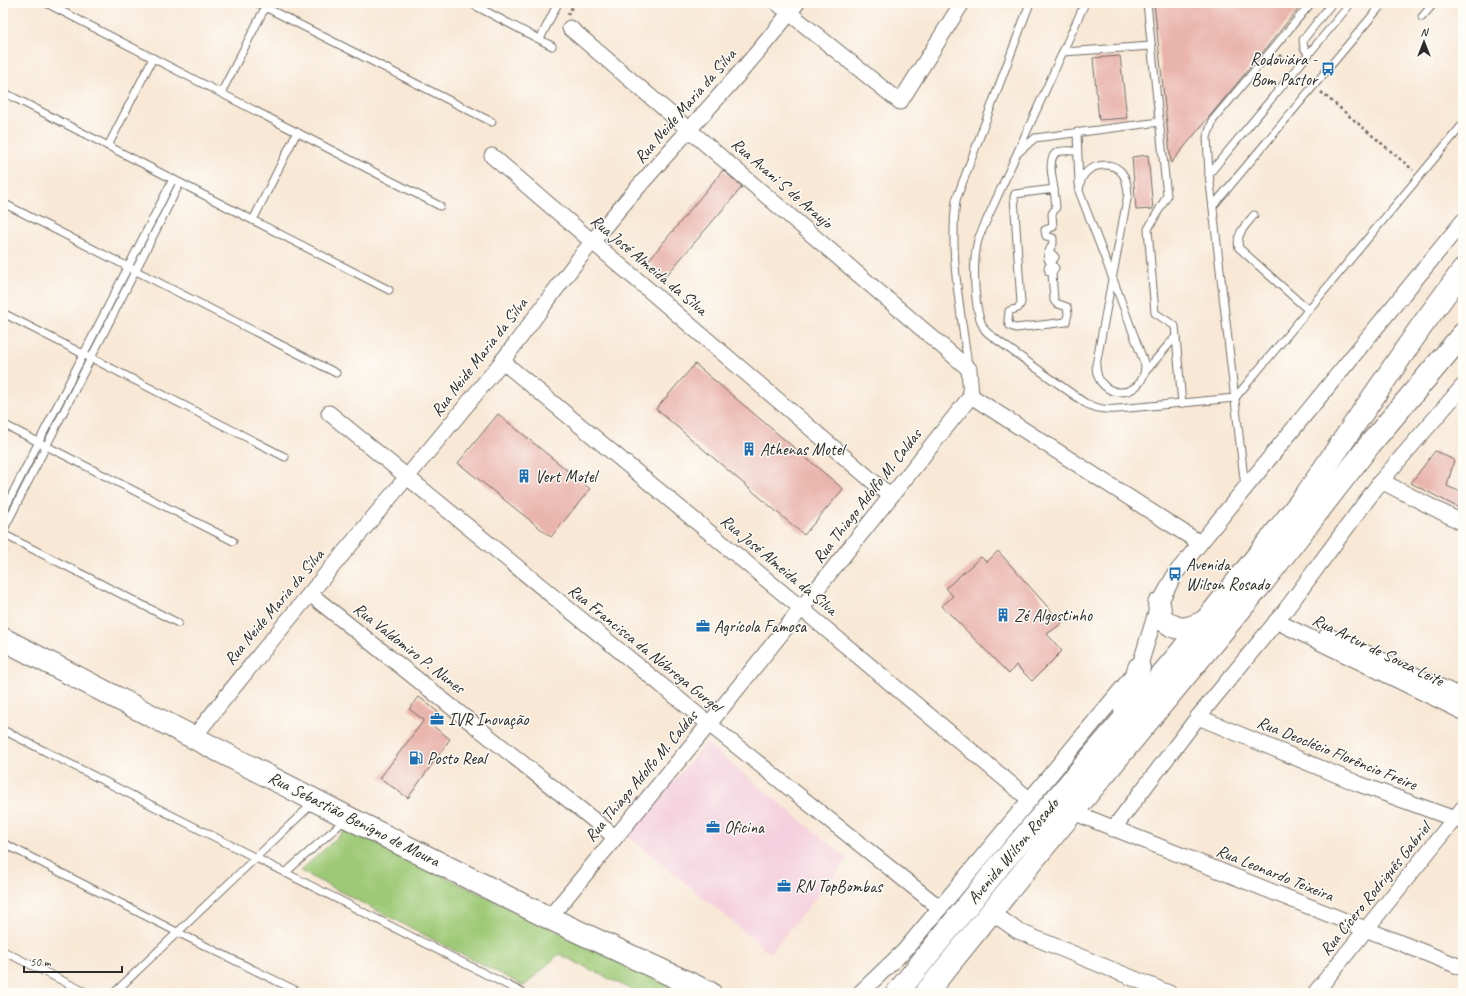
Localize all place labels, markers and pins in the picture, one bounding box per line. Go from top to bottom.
place label: Rodoviára - Bom Pastor [1250,49,1319,90]
bus stop icon: Rodoviára - Bom Pastor [1320,61,1336,77]
place label: Athenas Motel [760,439,847,460]
building icon: Athenas Motel [741,441,757,457]
place label: Vert Motel [535,466,600,487]
building icon: Vert Motel [516,468,532,484]
place label: Avenida Wilson Rosado [1186,554,1271,595]
bus stop icon: Avenida Wilson Rosado [1167,566,1183,582]
place label: Zé Algostinho [1014,605,1093,626]
building icon: Zé Algostinho [995,607,1011,623]
place label: Agrícola Famosa [714,616,807,637]
office icon: Agrícola Famosa [695,618,711,634]
place label: IVR Inovação [448,709,530,730]
office icon: IVR Inovação [429,711,445,727]
place label: Posto Real [427,748,489,769]
fuel station icon: Posto Real [408,750,424,766]
place label: Oficina [724,817,765,838]
office icon: Oficina [705,819,721,835]
place label: RN TopBombas [795,876,884,897]
office icon: RN TopBombas [776,878,792,894]

